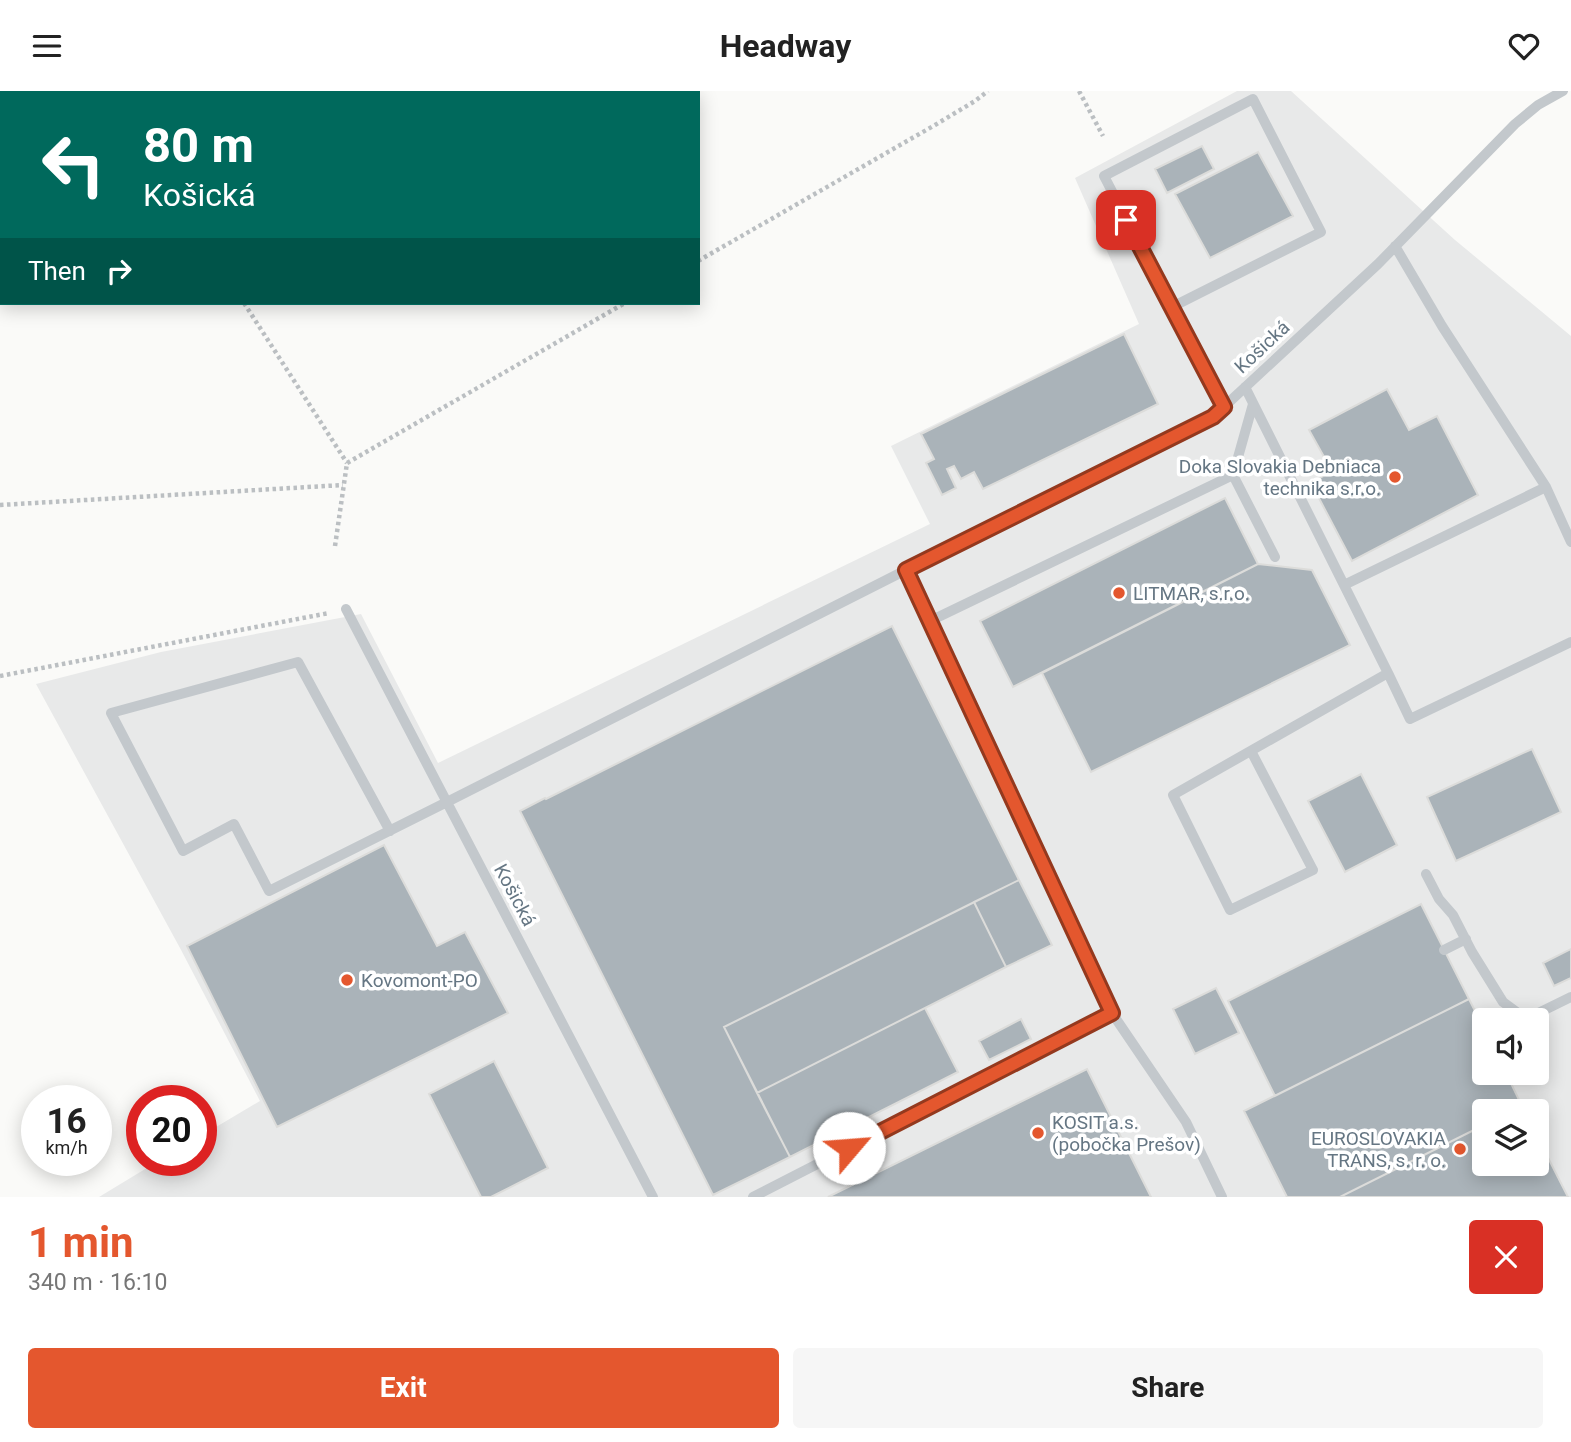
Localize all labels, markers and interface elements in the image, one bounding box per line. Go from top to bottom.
icon: menu [28,27,66,65]
text: Headway [720,27,851,65]
icon: heart [1505,27,1543,65]
text: 80 m [143,117,254,174]
icon: left [28,119,119,210]
text: Košická [143,176,256,214]
pin [1096,190,1156,250]
icon: arrive [1107,201,1145,239]
icon: right [100,252,138,290]
text: Then [28,256,86,286]
street label: Košická [1230,316,1294,378]
place label: Doka Slovakia Debniaca technika s.r.o. [1179,455,1381,500]
marker: Doka Slovakia Debniaca technika s.r.o. [1387,469,1403,485]
place label: LITMAR, s.r.o. [1133,582,1250,605]
marker: LITMAR, s.r.o. [1111,585,1127,601]
street label: Košická [489,860,541,930]
place label: Kovomont-PO [361,969,478,992]
marker: Kovomont-PO [339,972,355,988]
map controls [1472,1008,1549,1176]
button: sound [1472,1008,1549,1085]
speed limit sign: 20 [126,1085,217,1176]
button: layers [1472,1099,1549,1176]
text: 16 [46,1101,87,1142]
position arrow [812,1111,886,1185]
place label: KOSIT a.s. (pobočka Prešov) [1052,1111,1201,1156]
marker: KOSIT a.s. (pobočka Prešov) [1030,1125,1046,1141]
place label: EUROSLOVAKIA TRANS, s. r. o. [1311,1127,1447,1172]
text: km/h [45,1137,88,1158]
marker: EUROSLOVAKIA TRANS, s. r. o. [1452,1141,1468,1157]
text: 1 min [28,1218,134,1267]
button: close [1469,1220,1543,1294]
text: 340 m · 16:10 [28,1269,167,1296]
button: Exit [28,1348,779,1428]
button: Share [793,1348,1543,1428]

